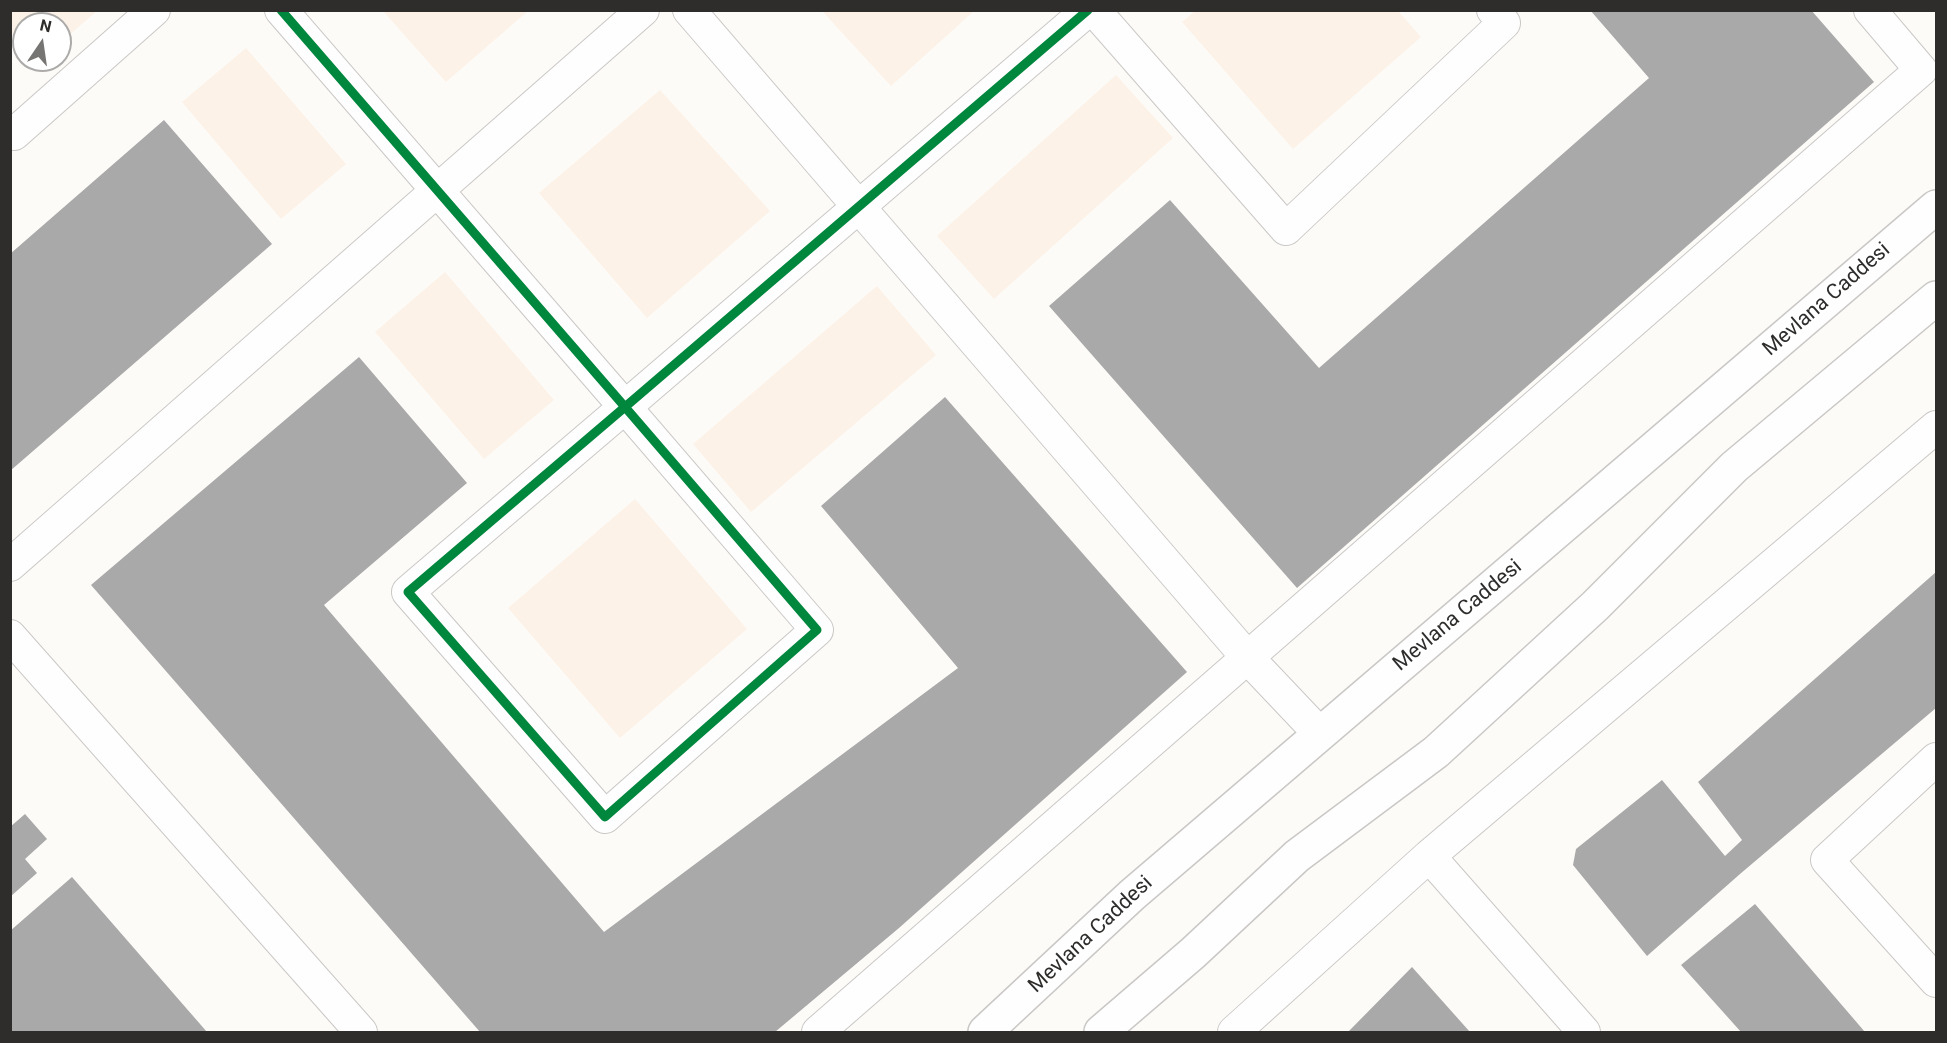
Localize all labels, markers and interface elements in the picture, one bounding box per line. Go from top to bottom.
north arrow [12,12,72,72]
text: N [38,15,53,36]
street label: Mevlana Caddesi [1758,238,1896,362]
street label: Mevlana Caddesi [1389,555,1527,677]
street label: Mevlana Caddesi [1024,871,1158,999]

